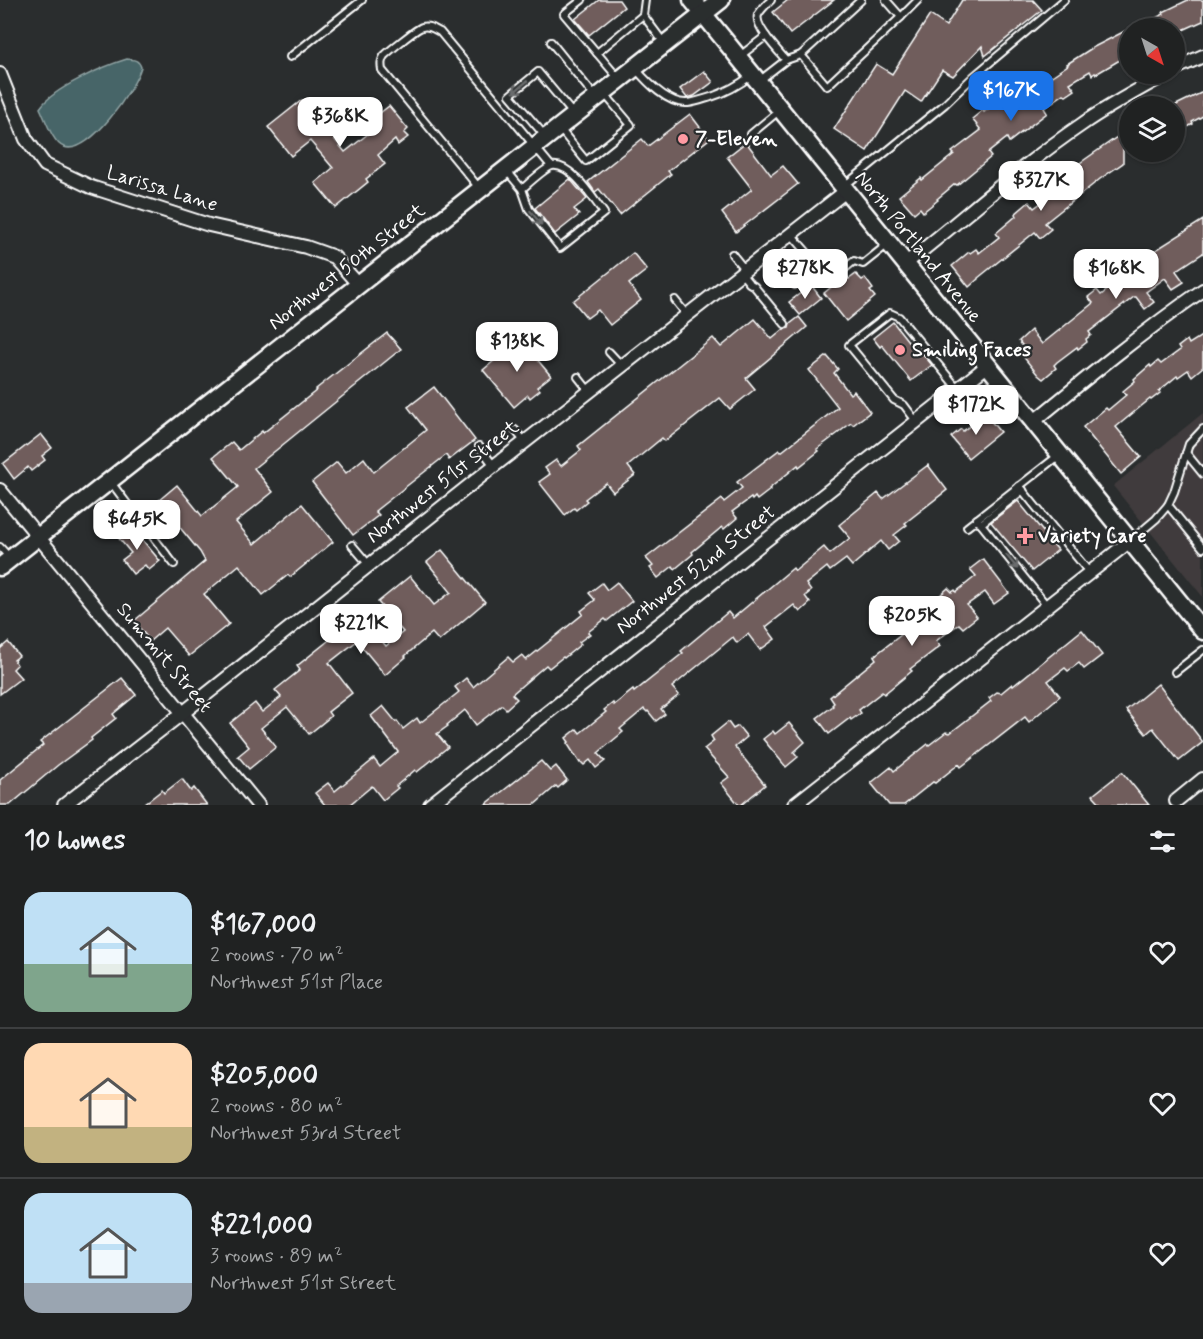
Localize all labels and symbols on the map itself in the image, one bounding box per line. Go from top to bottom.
north arrow [1119,18,1185,84]
pin: $167K [969,71,1053,122]
one-way arrow [512,80,528,93]
pin: $368K [298,97,382,148]
place label: 7-Eleven [695,126,778,153]
marker: 7-Eleven [676,132,690,146]
street label: Larissa Lane [103,159,221,219]
pin: $327K [999,161,1083,212]
street label: North Portland Avenue [848,165,988,329]
street label: Northwest 50th Street [263,197,431,337]
one-way arrow [529,210,543,225]
pin: $278K [763,249,847,300]
pin: $168K [1074,249,1158,300]
pin: $138K [475,322,559,373]
place label: Smiling Faces [912,337,1031,366]
marker: Smiling Faces [893,343,907,357]
pin: $172K [934,385,1018,436]
street label: Northwest 51st Street [361,414,525,550]
street label: Northwest 52nd Street [611,499,781,641]
pin: $645K [95,500,179,551]
place label: Variety Care [1038,523,1146,550]
marker: Variety Care [1016,527,1034,545]
one-way arrow [1006,554,1019,570]
pin: $205K [870,596,954,647]
street label: Summit Street [110,597,218,719]
pin: $221K [319,604,403,655]

